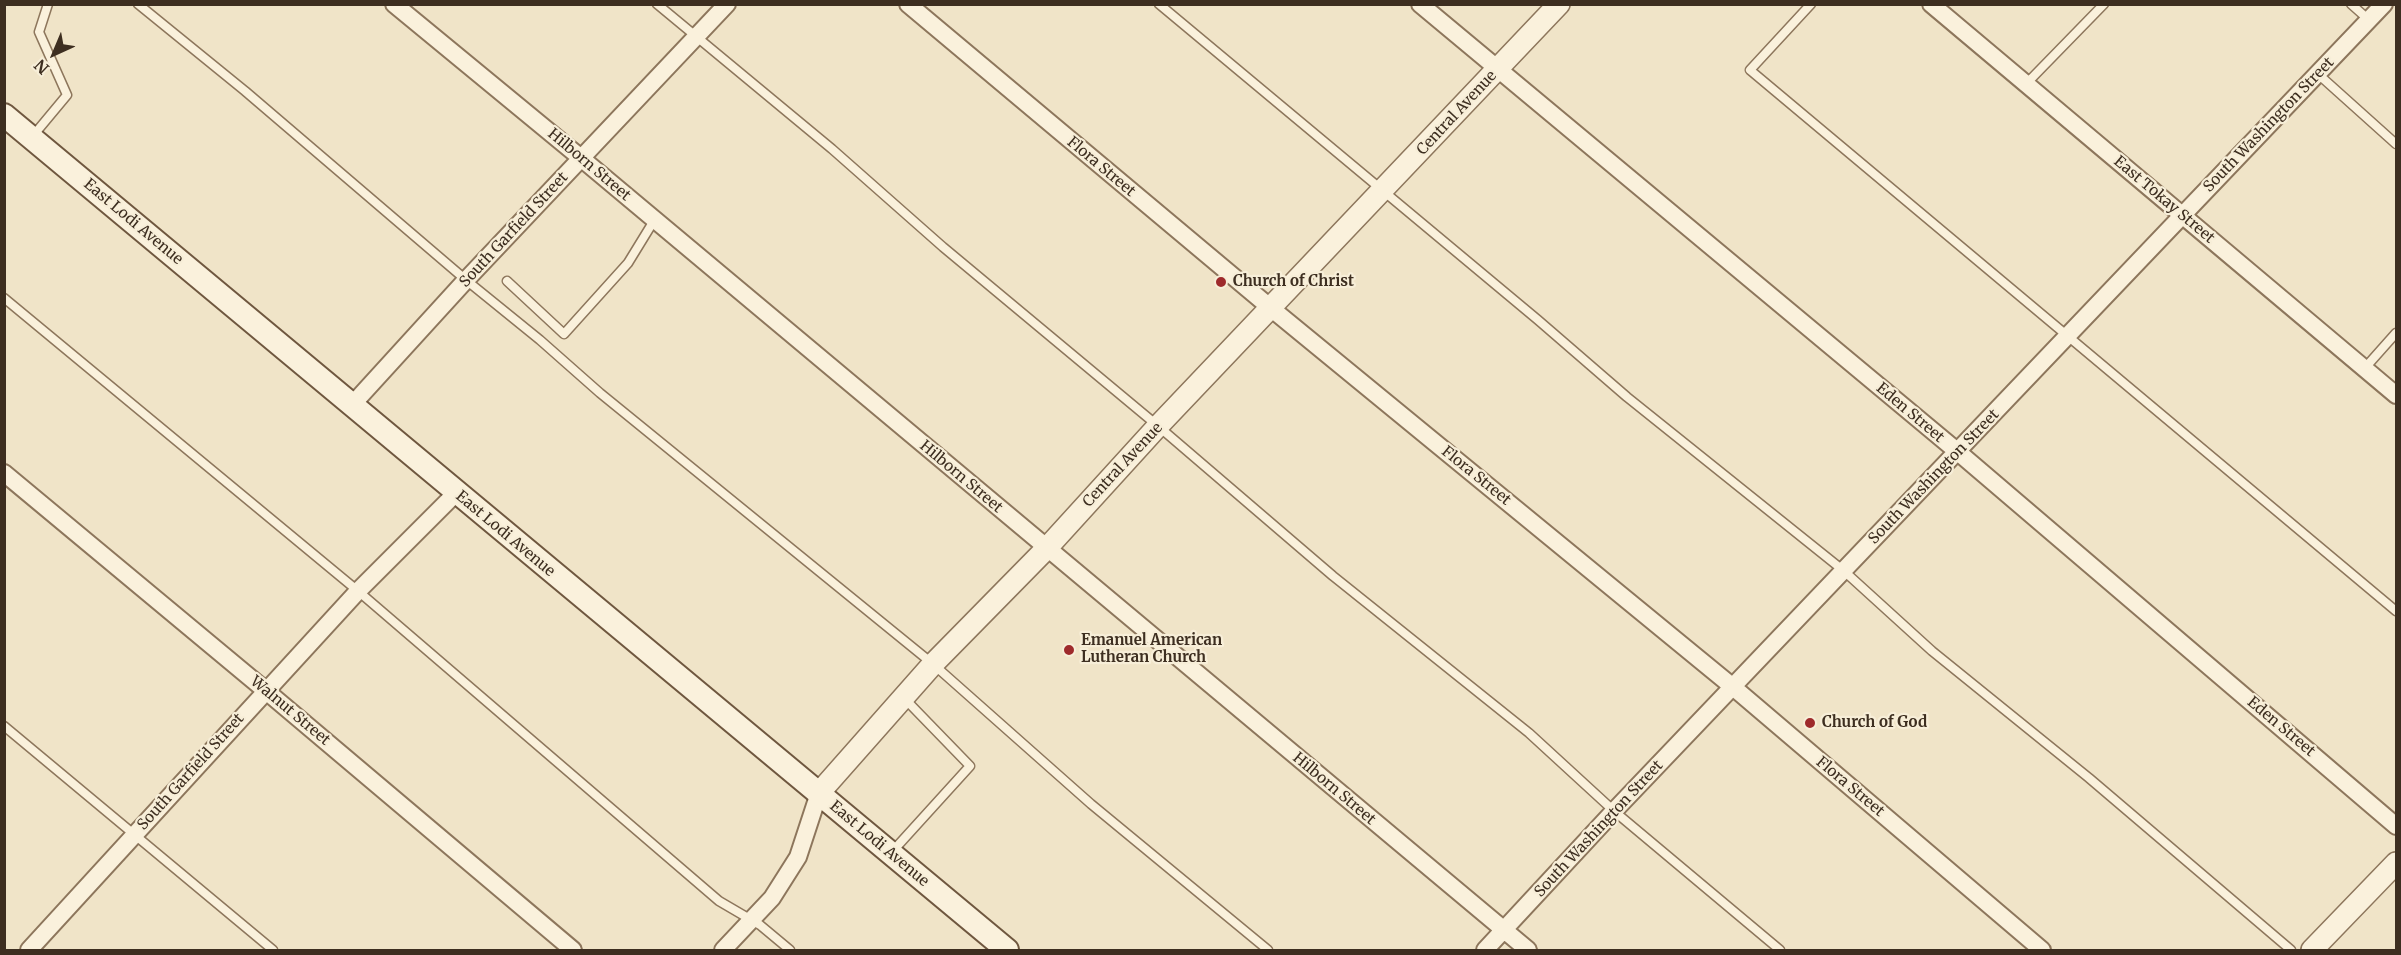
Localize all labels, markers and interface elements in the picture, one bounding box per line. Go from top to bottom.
north arrow [24,24,84,84]
street label: South Washington Street [2200,54,2338,196]
text: N [30,55,53,79]
street label: Central Avenue [1413,67,1501,159]
street label: Hilborn Street [544,125,634,205]
street label: Flora Street [1063,133,1139,201]
street label: East Tokay Street [2110,153,2218,247]
street label: South Garfield Street [456,169,572,291]
street label: East Lodi Avenue [80,175,186,269]
place label: Church of Christ [1233,273,1354,291]
marker: Church of Christ [1214,275,1228,289]
street label: Eden Street [1872,379,1948,447]
street label: South Washington Street [1865,406,2003,548]
street label: Central Avenue [1079,419,1167,511]
street label: Hilborn Street [916,437,1006,517]
street label: Flora Street [1438,443,1514,509]
street label: East Lodi Avenue [452,487,558,581]
place label: Emanuel American Lutheran Church [1081,632,1222,667]
marker: Emanuel American Lutheran Church [1062,643,1076,657]
street label: Walnut Street [247,673,333,749]
street label: Eden Street [2243,693,2319,761]
street label: South Garfield Street [134,710,248,834]
place label: Church of God [1822,714,1927,732]
marker: Church of God [1803,716,1817,730]
street label: Hilborn Street [1289,749,1379,829]
street label: Flora Street [1812,753,1888,821]
street label: South Washington Street [1531,757,1667,901]
street label: East Lodi Avenue [826,797,932,891]

